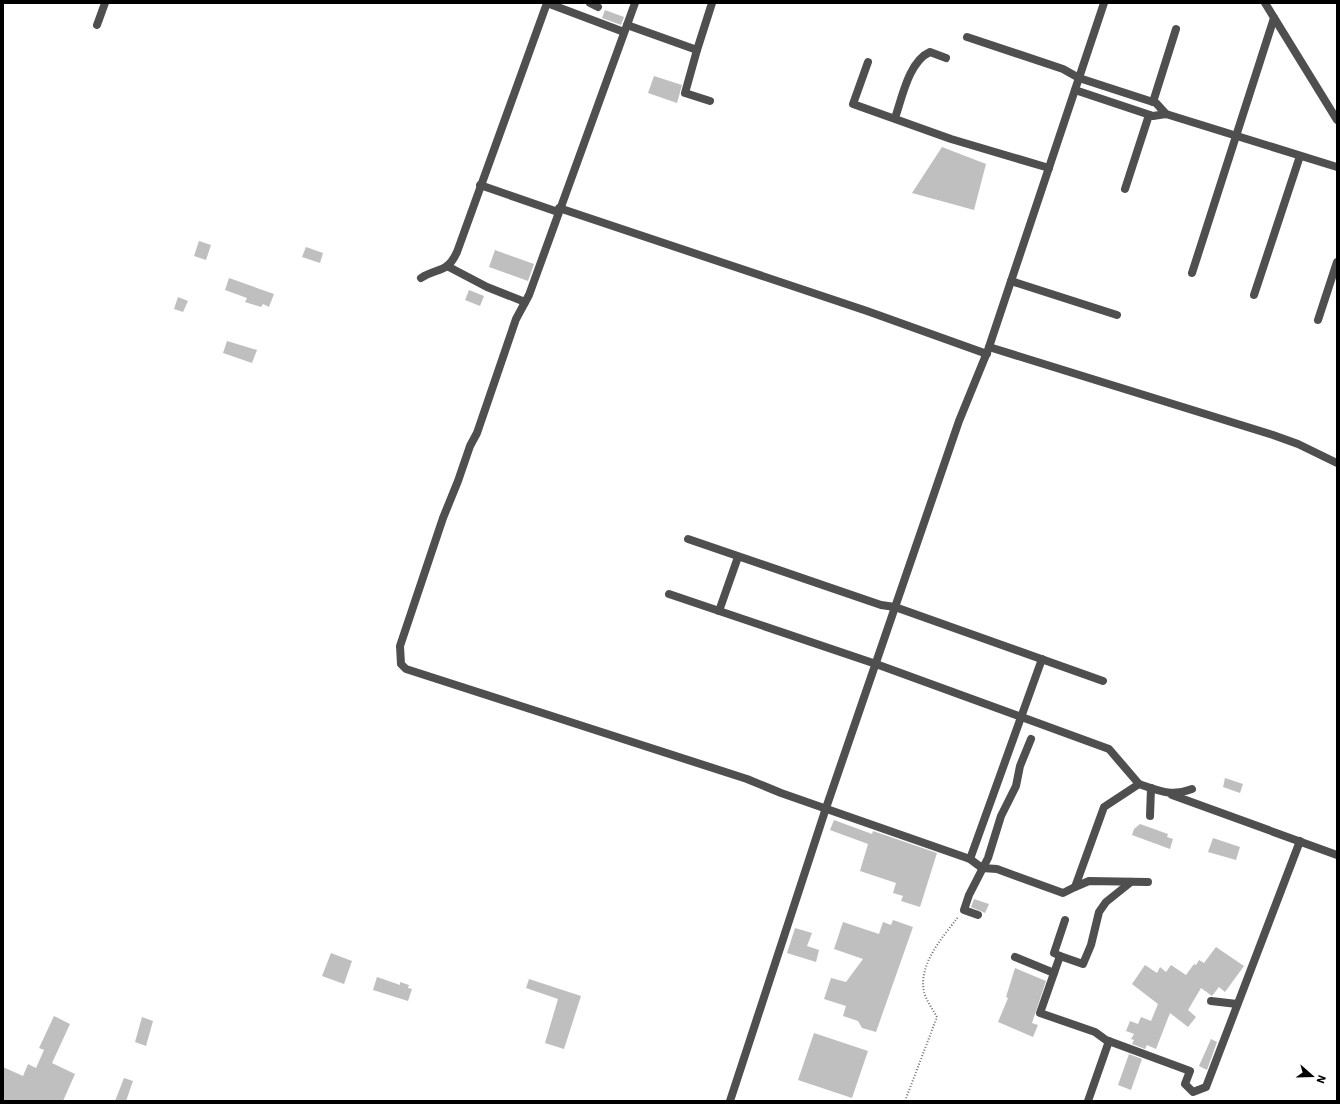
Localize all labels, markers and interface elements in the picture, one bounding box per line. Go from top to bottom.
north arrow [1292,1056,1332,1096]
text: N [1313,1073,1329,1086]

